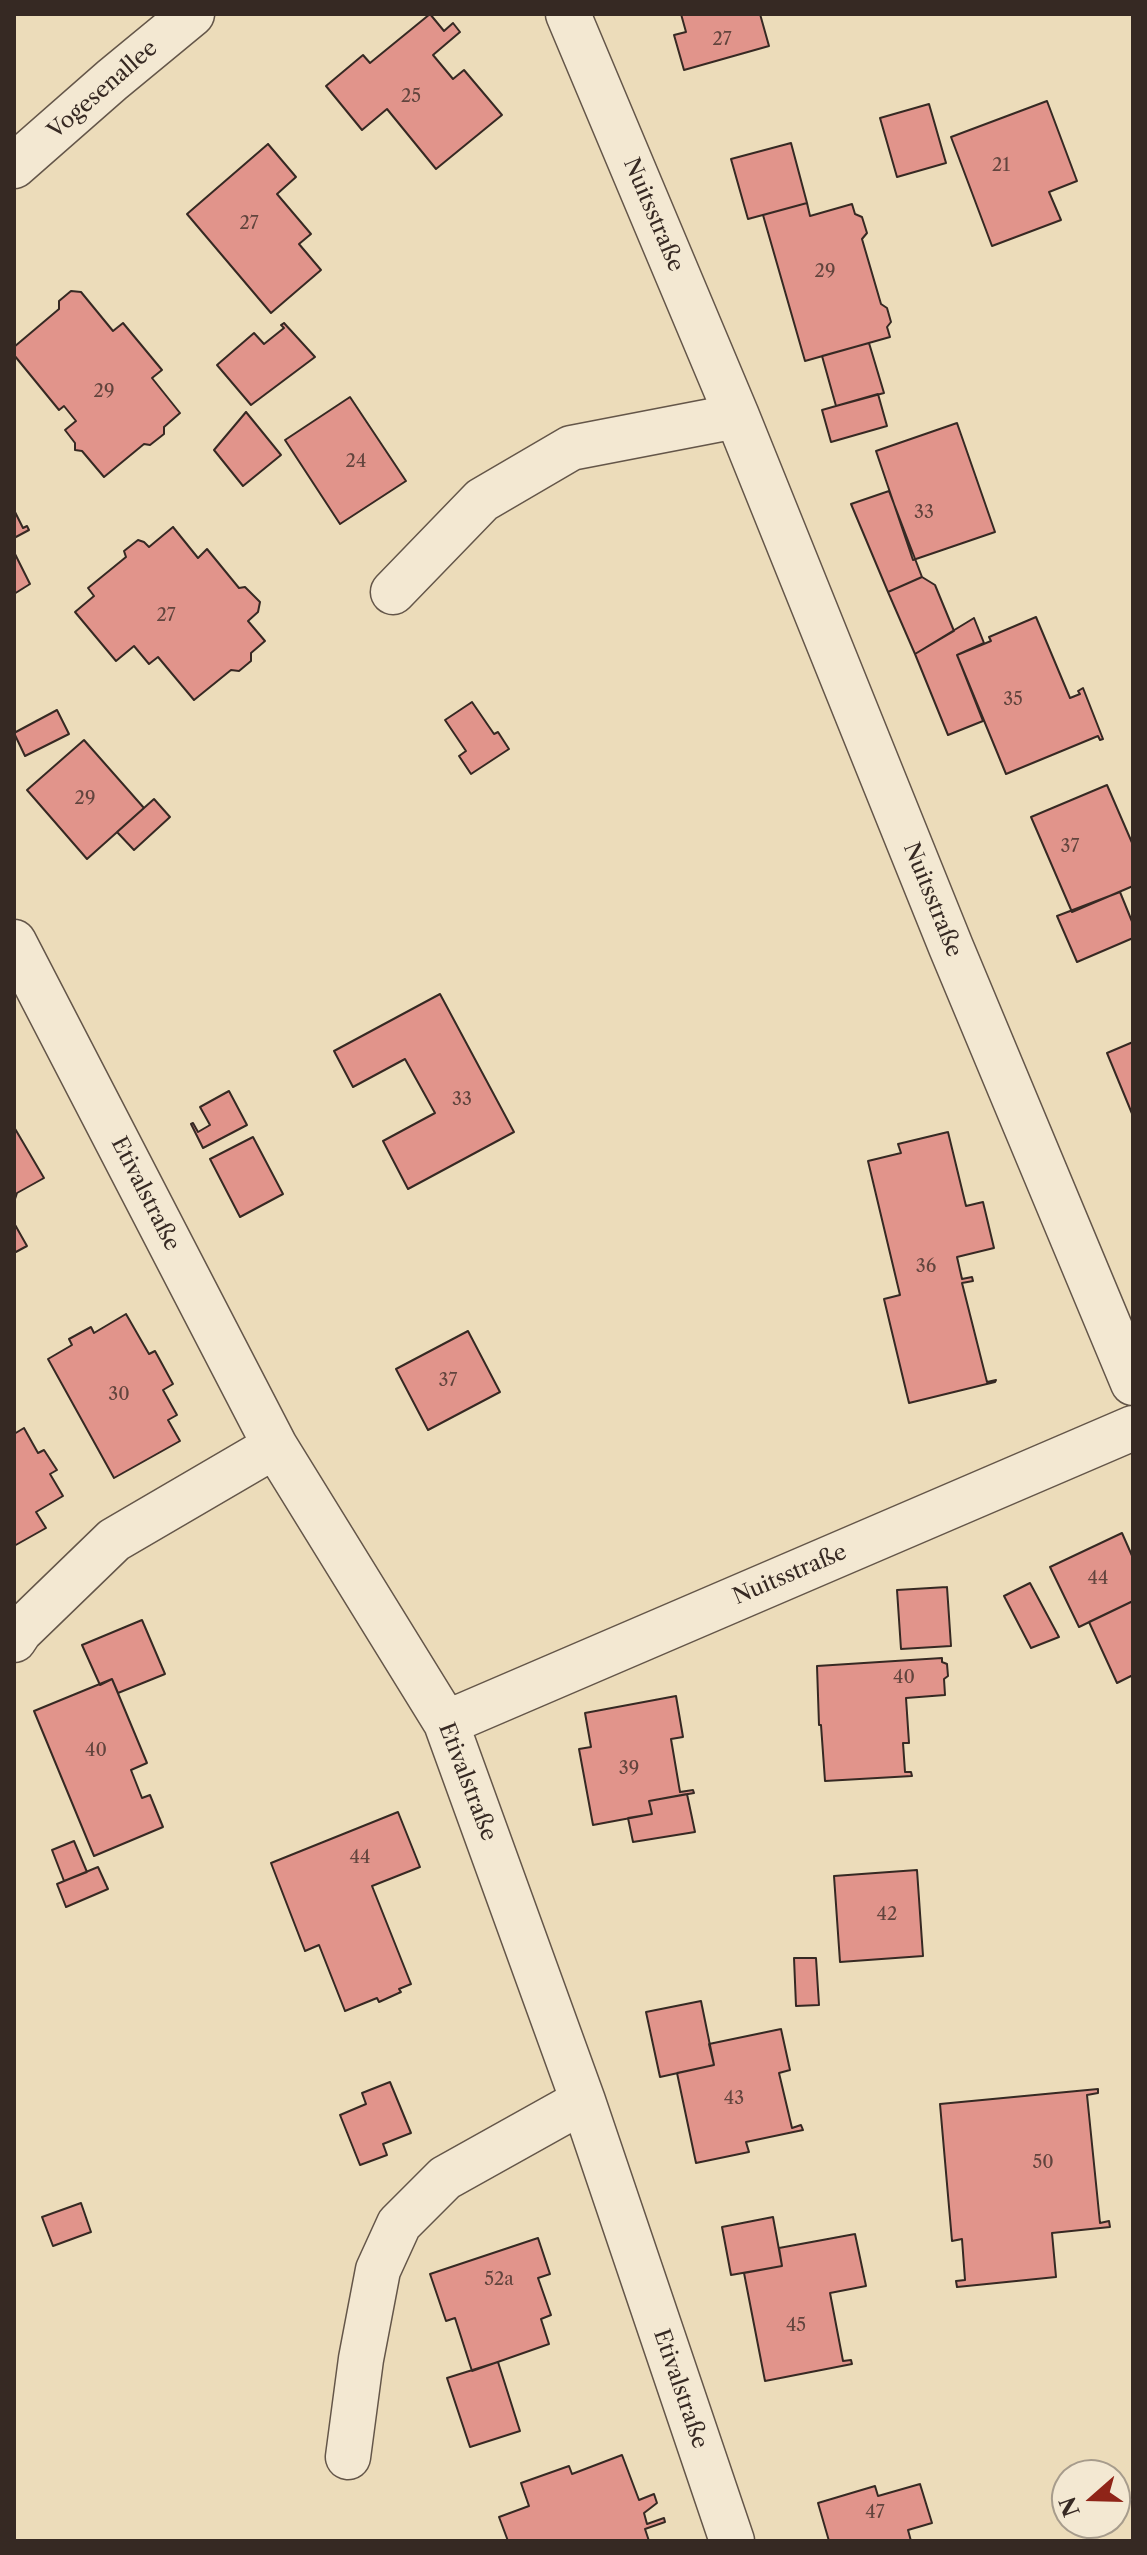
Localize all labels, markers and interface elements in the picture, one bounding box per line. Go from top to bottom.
house number: 27 [712,29,732,51]
street label: Vogesenallee [43,35,163,145]
house number: 25 [401,86,421,108]
street label: Nuitsstraße [617,154,689,276]
house number: 21 [992,155,1010,177]
house number: 27 [239,213,259,235]
house number: 29 [815,261,835,283]
house number: 29 [94,381,114,403]
house number: 24 [346,451,366,473]
house number: 33 [914,502,934,524]
house number: 27 [156,605,176,627]
house number: 35 [1003,689,1023,711]
house number: 29 [75,788,95,810]
house number: 37 [1061,836,1079,858]
street label: Nuitsstraße [897,839,967,961]
house number: 33 [452,1089,472,1111]
street label: Etivalstraße [105,1133,185,1255]
house number: 36 [916,1256,936,1278]
house number: 37 [439,1370,457,1392]
house number: 30 [108,1384,130,1406]
street label: Nuitsstraße [729,1539,851,1611]
house number: 44 [1088,1568,1108,1590]
house number: 40 [893,1667,915,1689]
street label: Etivalstraße [432,1719,502,1845]
house number: 40 [85,1740,107,1762]
house number: 39 [619,1758,639,1780]
house number: 44 [350,1847,370,1869]
house number: 42 [877,1904,897,1926]
house number: 43 [724,2088,744,2110]
house number: 50 [1032,2152,1054,2174]
house number: 52a [484,2269,514,2291]
house number: 45 [786,2315,806,2337]
street label: Etivalstraße [647,2326,713,2452]
north arrow [1051,2459,1131,2539]
text: N [1054,2493,1086,2520]
house number: 47 [865,2502,885,2524]

